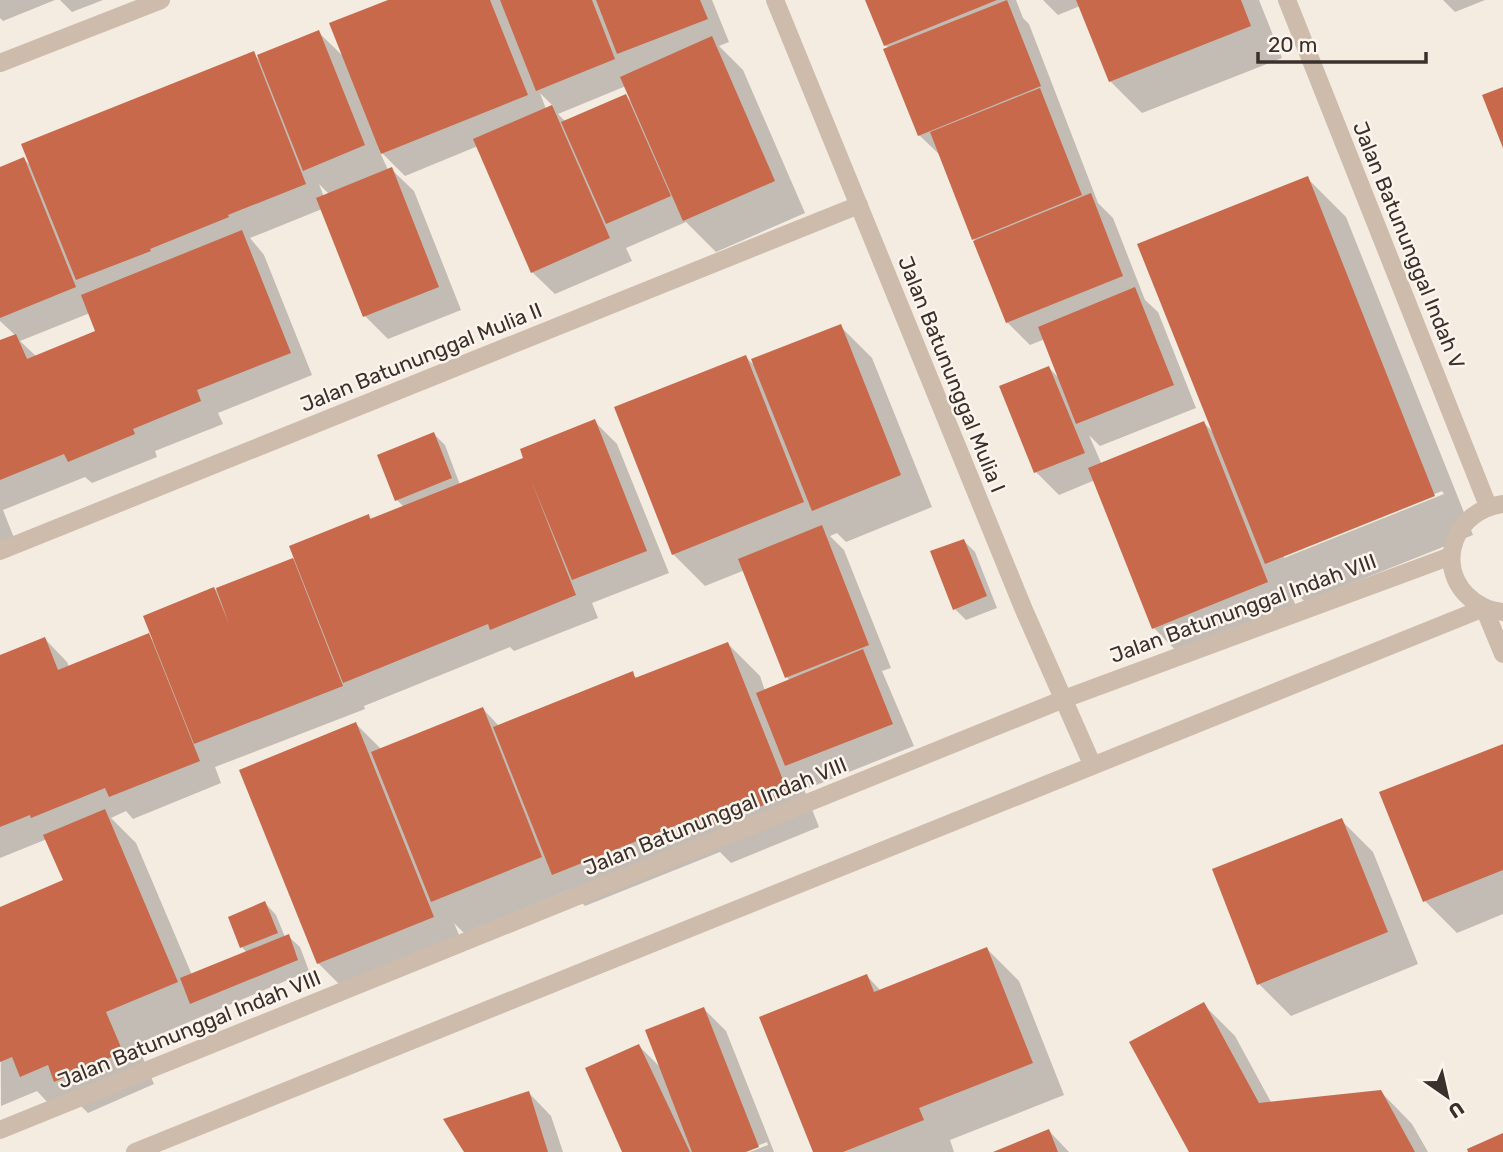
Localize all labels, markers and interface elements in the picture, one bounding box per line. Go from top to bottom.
scale bar [1258,21,1426,65]
text: 20 m [1268,32,1317,57]
street label: Jalan Batununggal Indah V [1348,118,1470,372]
street label: Jalan Batununggal Mulia I [893,252,1011,496]
street label: Jalan Batununggal Mulia II [296,297,546,417]
street label: Jalan Batununggal Indah VIII [1106,548,1380,668]
street label: Jalan Batununggal Indah VIII [580,752,850,880]
street label: Jalan Batununggal Indah VIII [54,965,324,1093]
north arrow [1412,1061,1482,1131]
text: U [1444,1096,1468,1123]

